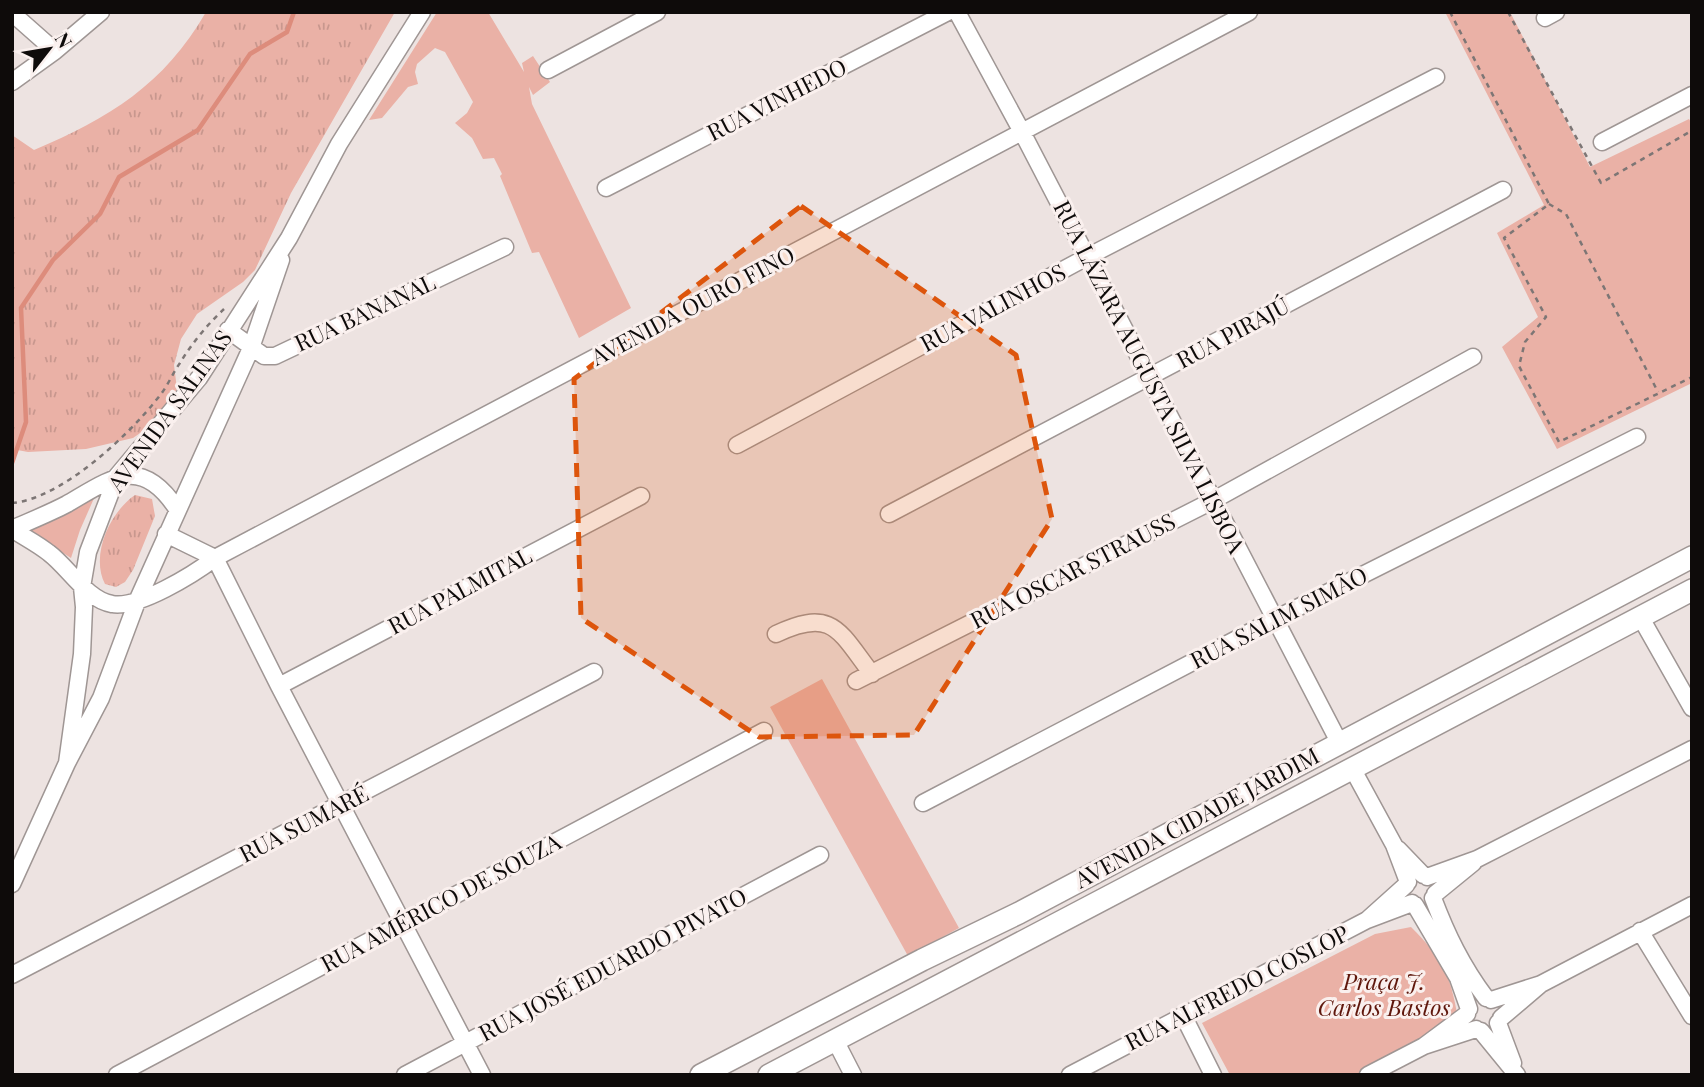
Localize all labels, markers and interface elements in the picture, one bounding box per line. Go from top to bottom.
north arrow [14,14,84,84]
text: N [50,27,79,53]
street label: RUA VINHEDO [701,50,851,147]
street label: RUA LÁZARA AUGUSTA SILVA LISBOA [1048,195,1253,559]
street label: AVENIDA OURO FINO [584,238,800,372]
street label: RUA VALINHOS [914,255,1070,358]
street label: RUA BANANAL [289,265,440,358]
street label: RUA PIRAJÚ [1170,289,1295,374]
street label: AVENIDA SALINAS [99,323,238,498]
street label: RUA OSCAR STRAUSS [964,504,1180,635]
street label: RUA PALMITAL [382,539,537,641]
street label: RUA SALIM SIMÃO [1184,559,1372,675]
street label: AVENIDA CIDADE JARDIM [1068,739,1324,895]
street label: RUA SUMARÉ [233,777,373,869]
street label: RUA AMÉRICO DE SOUZA [315,825,566,978]
street label: RUA JOSÉ EDUARDO PIVATO [473,880,752,1048]
street label: RUA ALFREDO COSLOP [1119,917,1354,1057]
park label: Praça J. Carlos Bastos [1318,965,1450,1022]

